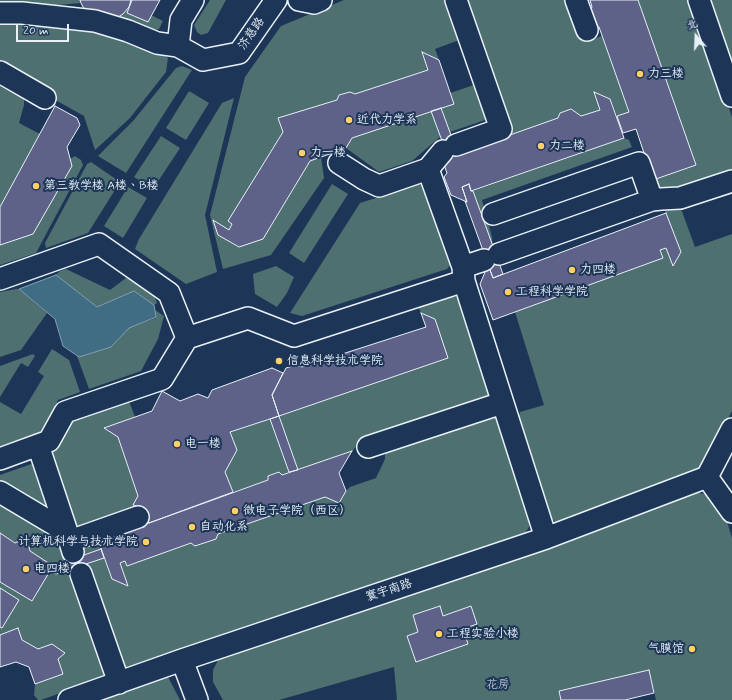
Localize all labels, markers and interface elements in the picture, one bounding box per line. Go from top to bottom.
street label: 济慈路 [236,15,268,53]
scale bar [18,16,71,42]
north arrow [676,16,716,56]
text: 北 [685,16,700,33]
text: 20 m [23,23,49,39]
place label: 力三楼 [648,67,684,81]
marker: 力三楼 [635,69,645,79]
place label: 近代力学系 [357,113,417,127]
marker: 近代力学系 [344,115,354,125]
place label: 力二楼 [549,139,585,153]
marker: 力二楼 [536,141,546,151]
place label: 力一楼 [310,146,346,160]
marker: 力一楼 [297,148,307,158]
place label: 第三教学楼 A楼、B楼 [44,179,159,193]
marker: 第三教学楼 A楼、B楼 [31,181,41,191]
place label: 力四楼 [580,263,616,277]
marker: 力四楼 [567,265,577,275]
place label: 工程科学学院 [516,285,588,299]
marker: 工程科学学院 [503,287,513,297]
place label: 信息科学技术学院 [287,354,383,368]
marker: 信息科学技术学院 [274,356,284,366]
place label: 电一楼 [185,437,221,451]
marker: 电一楼 [172,439,182,449]
place label: 微电子学院（西区） [243,504,351,518]
marker: 微电子学院（西区） [230,506,240,516]
place label: 自动化系 [200,520,248,534]
marker: 自动化系 [187,522,197,532]
place label: 计算机科学与技术学院 [18,535,138,549]
marker: 计算机科学与技术学院 [141,537,151,547]
place label: 电四楼 [34,562,70,576]
marker: 电四楼 [21,564,31,574]
street label: 寰宇南路 [364,577,414,605]
place label: 工程实验小楼 [447,627,519,641]
marker: 工程实验小楼 [434,629,444,639]
place label: 气膜馆 [648,642,684,656]
marker: 气膜馆 [687,644,697,654]
park label: 花房 [486,678,510,692]

